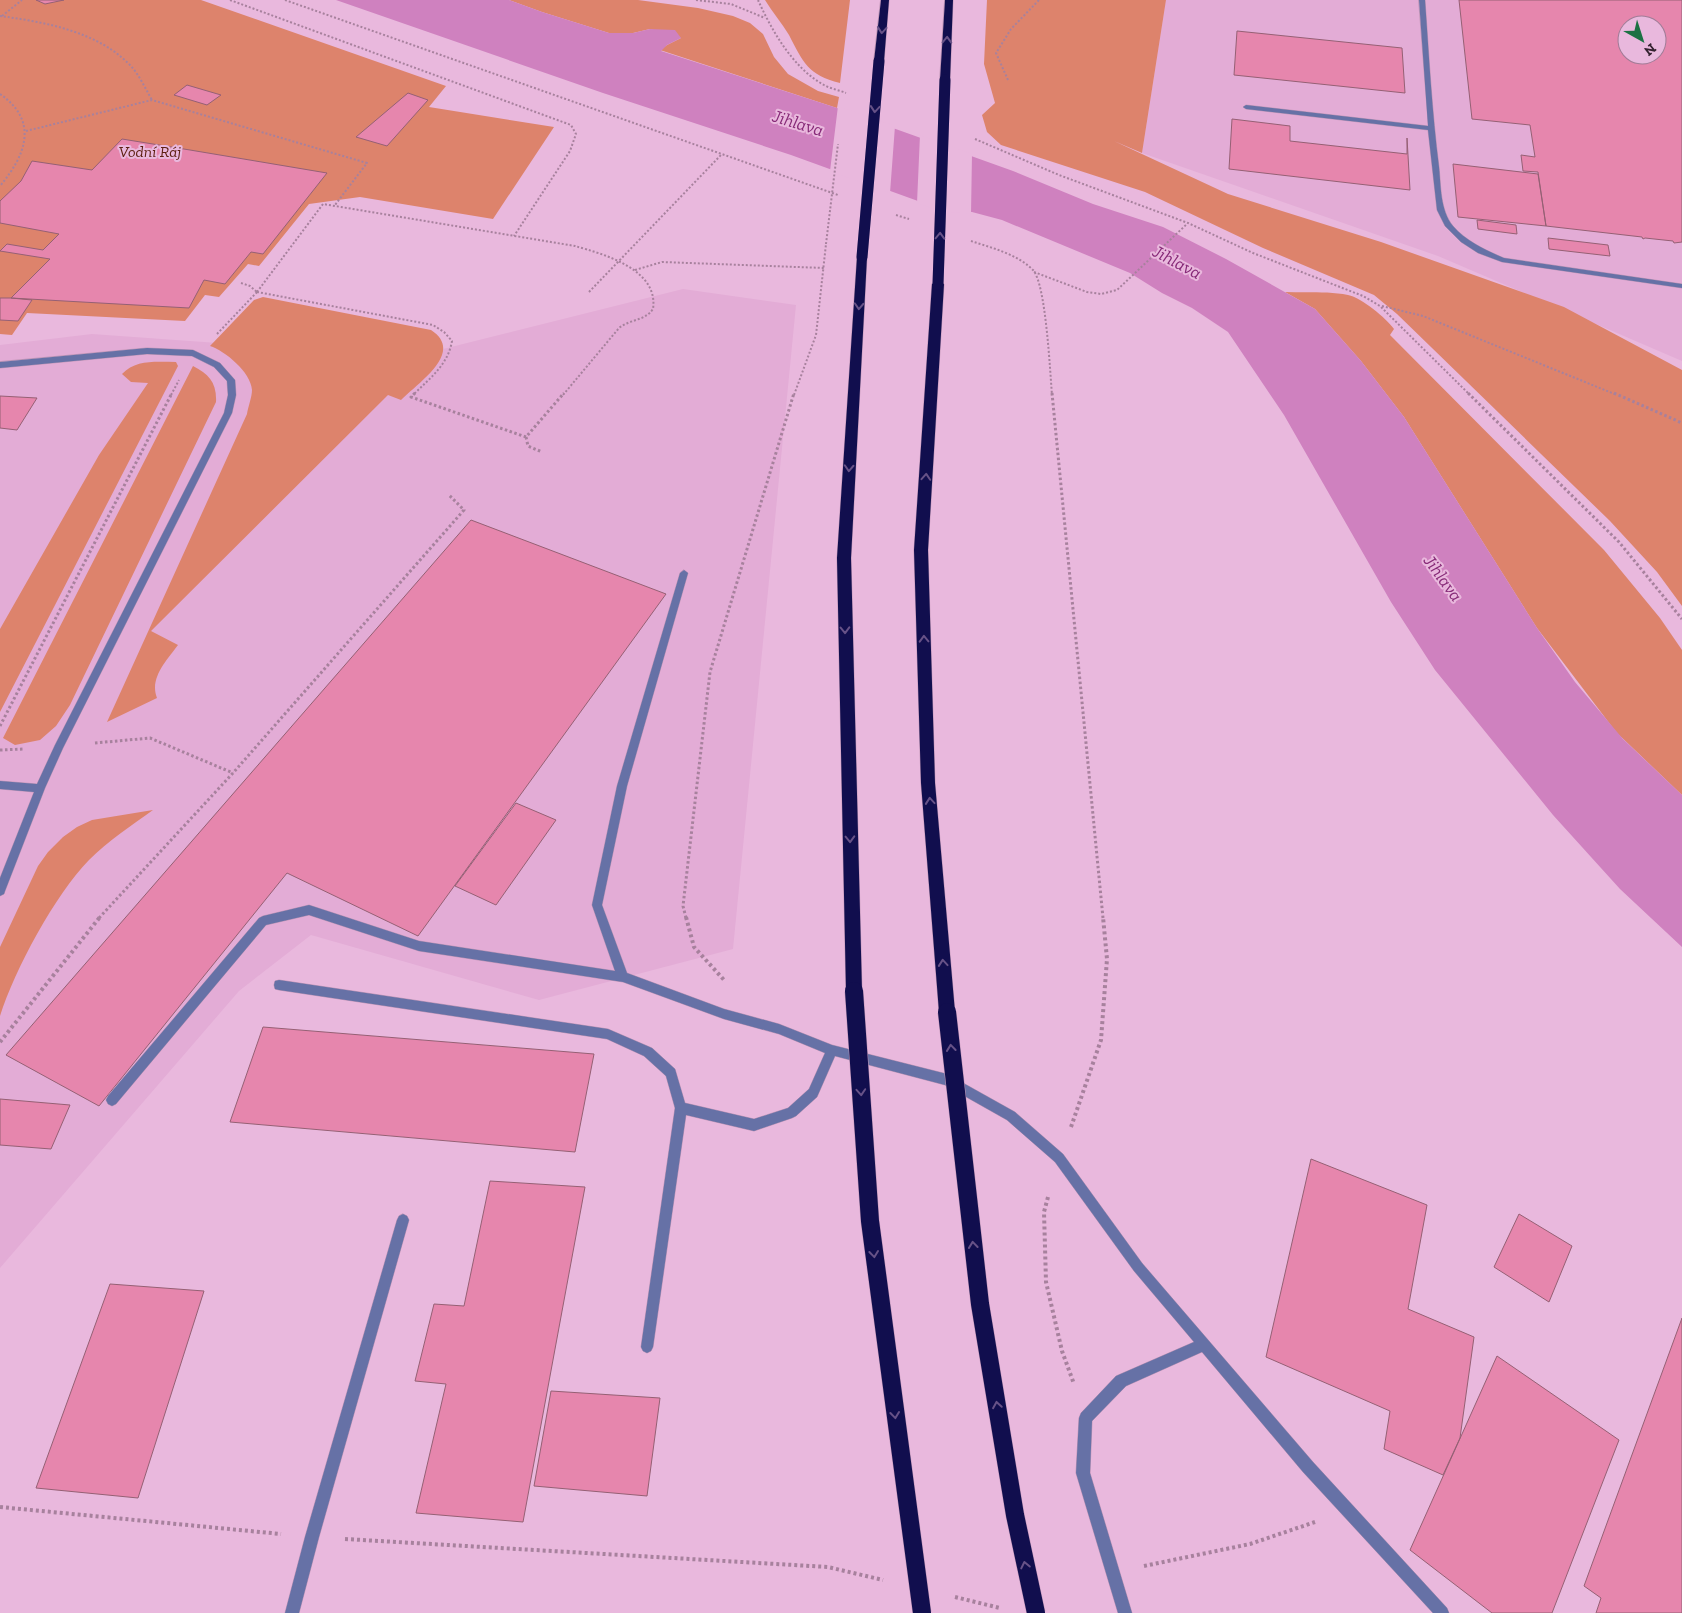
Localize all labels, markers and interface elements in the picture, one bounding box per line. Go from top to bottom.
north arrow [1617,15,1667,65]
one-way arrow [877,27,888,35]
one-way arrow [942,36,952,44]
text: N [1640,40,1659,60]
water label: Jihlava [769,105,826,141]
one-way arrow [870,106,881,114]
park label: Vodní Ráj [119,142,181,161]
one-way arrow [935,231,945,239]
water label: Jihlava [1148,240,1205,284]
one-way arrow [853,302,864,310]
one-way arrow [844,464,855,472]
one-way arrow [920,472,931,480]
water label: Jihlava [1418,550,1467,606]
one-way arrow [840,627,850,635]
one-way arrow [918,635,929,643]
one-way arrow [924,797,935,805]
one-way arrow [844,835,855,843]
one-way arrow [938,959,949,967]
one-way arrow [946,1044,957,1052]
one-way arrow [856,1088,867,1096]
one-way arrow [968,1240,979,1248]
one-way arrow [868,1250,879,1258]
one-way arrow [992,1401,1002,1410]
one-way arrow [889,1411,900,1419]
one-way arrow [1021,1561,1031,1570]

